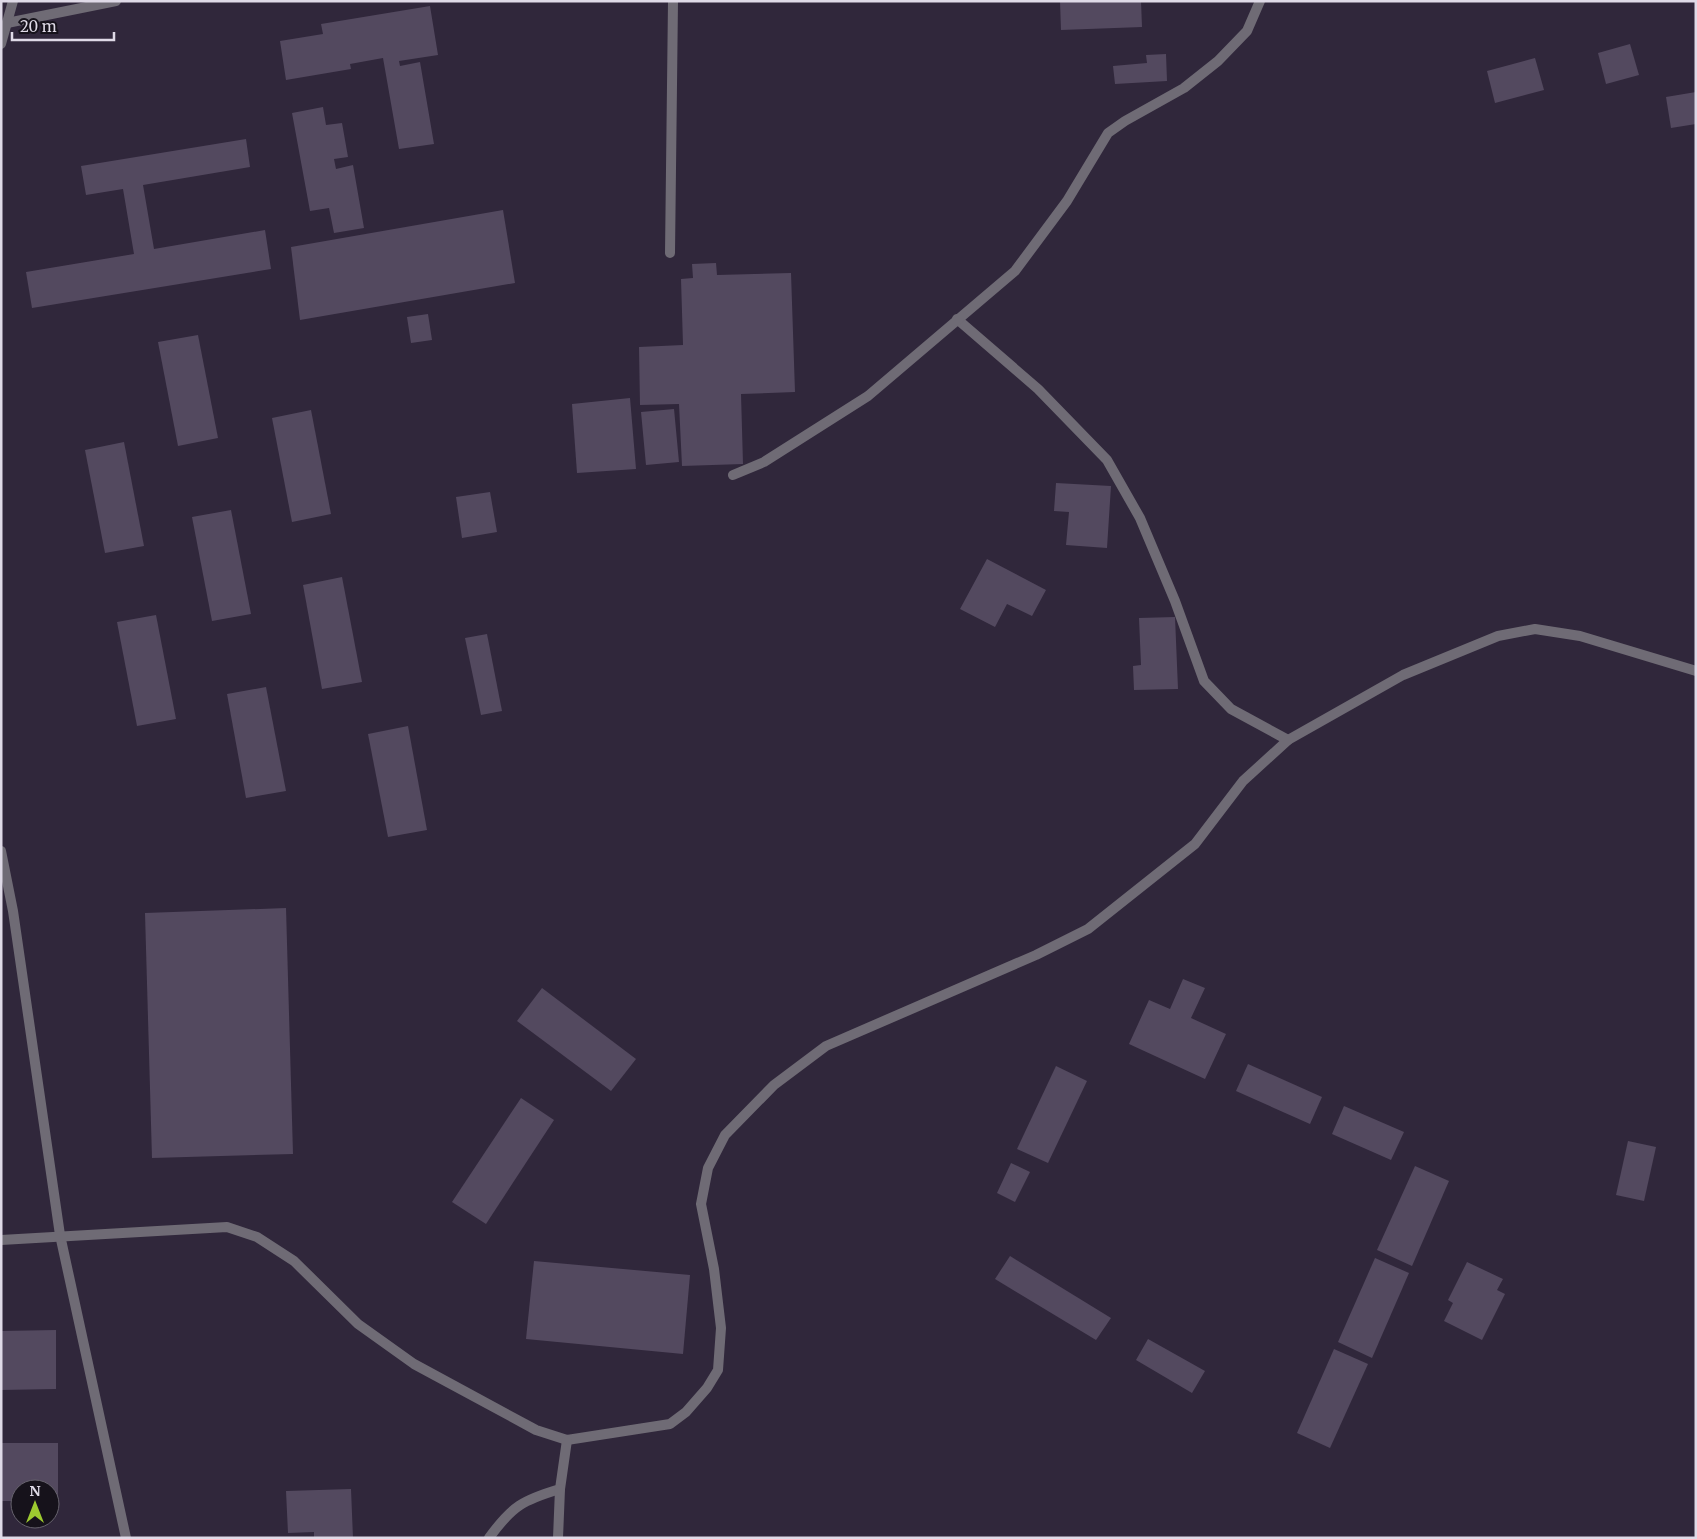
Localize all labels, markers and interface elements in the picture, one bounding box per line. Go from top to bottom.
scale bar [12,10,115,42]
text: 20 m [20,17,57,36]
north arrow [10,1479,60,1529]
text: N [29,1482,41,1500]

